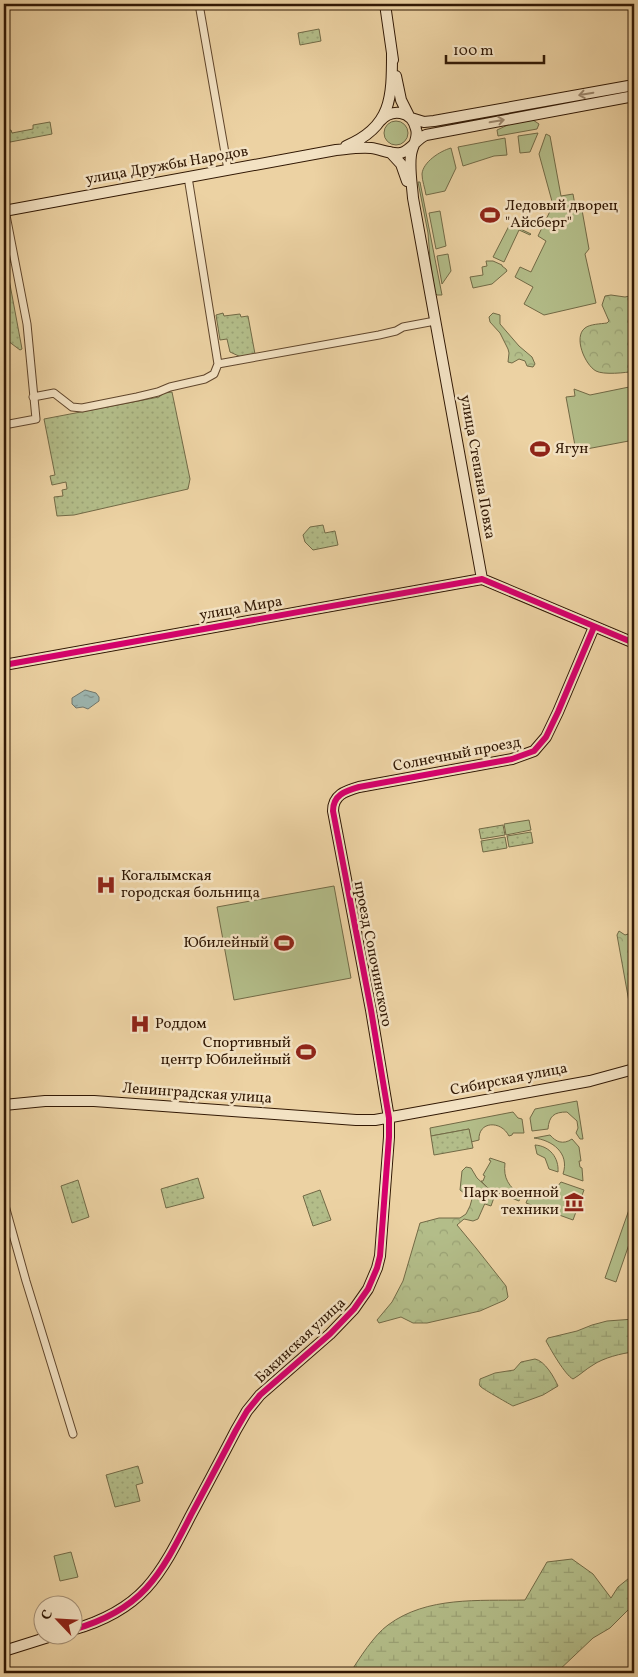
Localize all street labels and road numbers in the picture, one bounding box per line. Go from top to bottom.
street label: улица Дружбы Народов [84,141,250,191]
street label: улица Степана Повха [454,393,500,541]
street label: улица Мира [198,591,284,627]
street label: Солнечный проезд [391,732,523,778]
street label: проезд Сопочинского [348,879,396,1029]
street label: Сибирская улица [449,1058,569,1102]
street label: Ленинградская улица [121,1078,273,1110]
street label: Бакинская улица [251,1293,351,1389]

